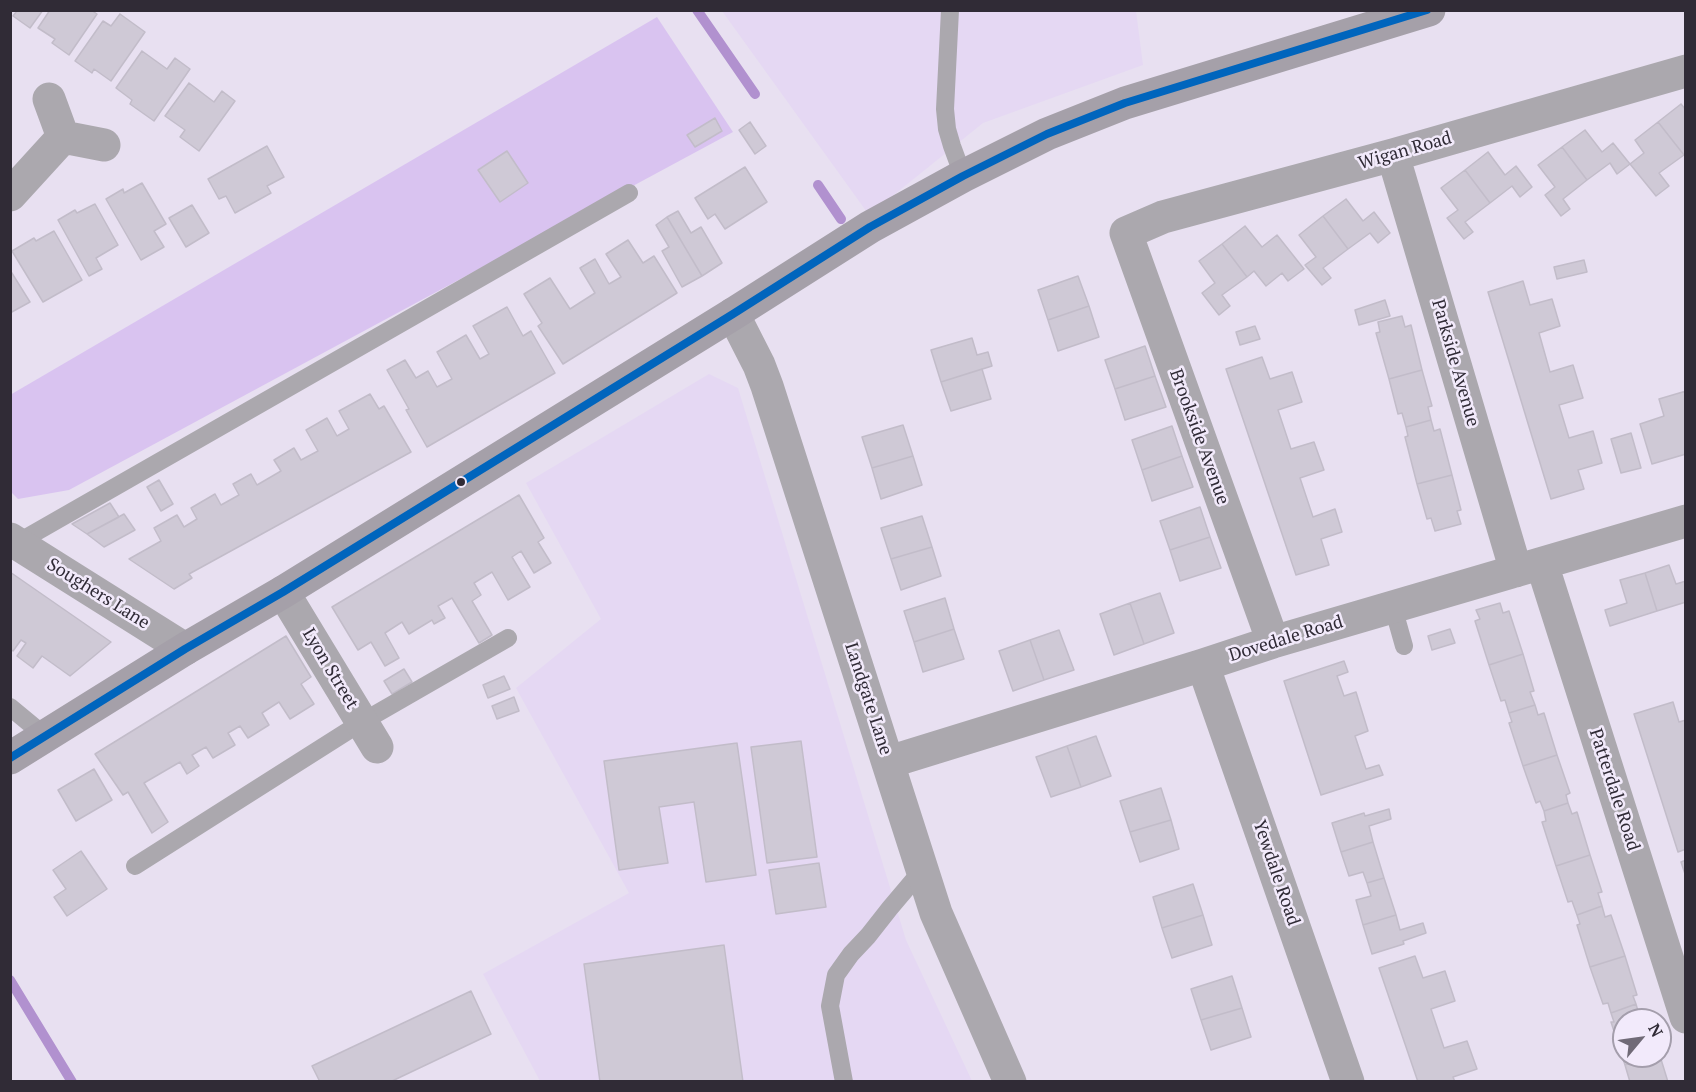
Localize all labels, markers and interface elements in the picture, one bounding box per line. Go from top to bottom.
street label: Wigan Road [1356,127,1454,175]
street label: Parkside Avenue [1426,297,1484,429]
street label: Brookside Avenue [1164,366,1234,508]
unlabelled marker [455,476,467,488]
street label: Soughers Lane [43,554,153,634]
street label: Dovedale Road [1226,611,1346,667]
street label: Lyon Street [297,625,363,713]
street label: Landgate Lane [840,640,896,758]
street label: Patterdale Road [1584,726,1644,854]
street label: Yewdale Road [1248,817,1304,929]
north arrow [1612,1008,1672,1068]
text: N [1643,1020,1669,1041]

